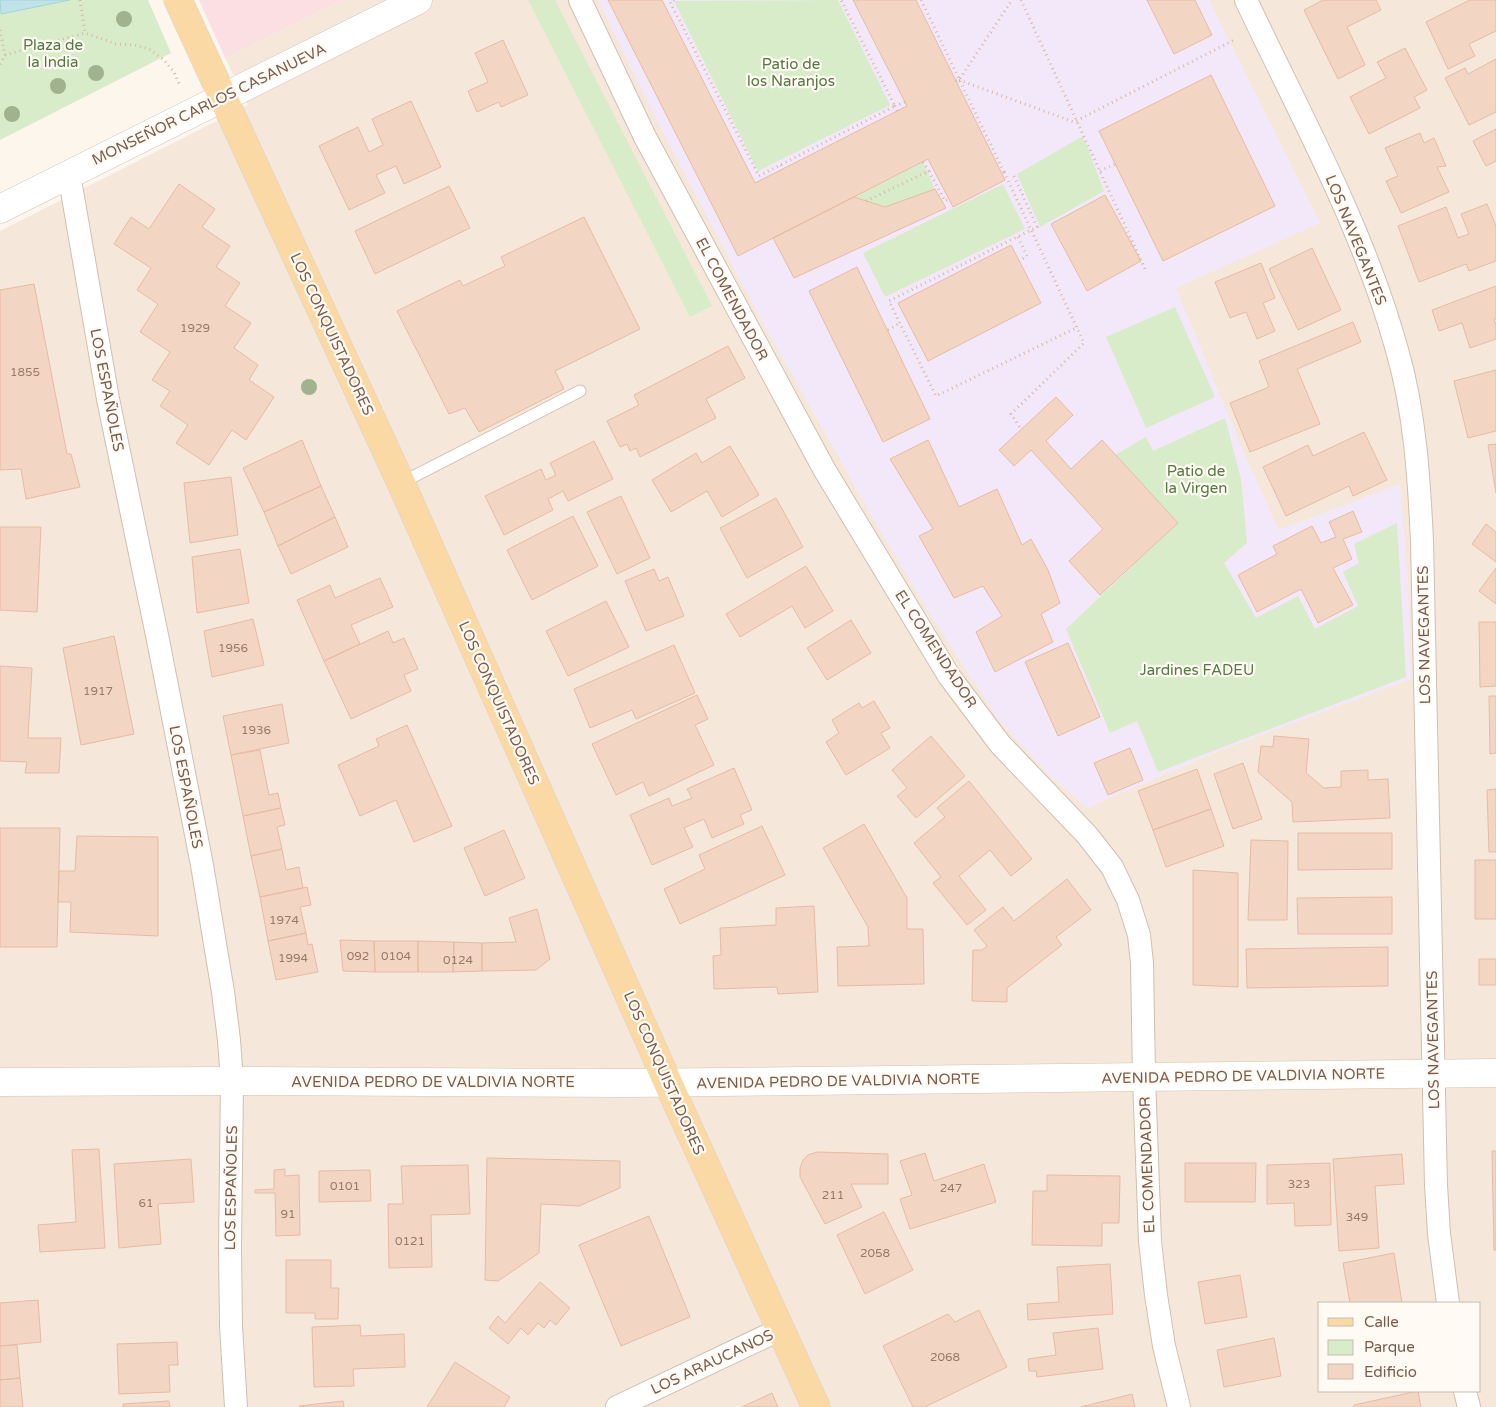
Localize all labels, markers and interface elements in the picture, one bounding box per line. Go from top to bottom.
park label: Plaza de la India [23,36,83,71]
street label: MONSEÑOR CARLOS CASANUEVA [89,39,329,169]
park label: Patio de los Naranjos [747,55,835,90]
street label: LOS NAVEGANTES [1322,172,1390,308]
street label: EL COMENDADOR [692,234,772,364]
street label: LOS CONQUISTADORES [286,250,378,418]
house number: 1929 [180,321,210,335]
street label: LOS ESPAÑOLES [86,327,128,453]
house number: 1855 [10,365,40,379]
park label: Patio de la Virgen [1165,462,1227,497]
street label: LOS NAVEGANTES [1414,565,1434,705]
street label: EL COMENDADOR [891,587,981,711]
street label: LOS CONQUISTADORES [455,618,543,788]
house number: 1956 [218,641,248,655]
park label: Jardines FADEU [1140,661,1254,679]
house number: 1917 [83,684,113,698]
house number: 1936 [241,723,271,737]
street label: LOS ESPAÑOLES [165,724,207,850]
house number: 1974 [269,913,300,927]
house number: 092 [347,949,369,963]
house number: 0104 [381,949,412,963]
house number: 1994 [278,951,309,965]
house number: 0124 [443,953,474,967]
street label: LOS NAVEGANTES [1423,970,1443,1110]
street label: LOS CONQUISTADORES [620,988,708,1158]
street label: AVENIDA PEDRO DE VALDIVIA NORTE [1101,1065,1385,1087]
street label: AVENIDA PEDRO DE VALDIVIA NORTE [696,1070,980,1092]
street label: AVENIDA PEDRO DE VALDIVIA NORTE [291,1073,575,1091]
street label: EL COMENDADOR [1136,1096,1158,1234]
street label: LOS ESPAÑOLES [221,1125,241,1251]
house number: 323 [1288,1177,1310,1191]
house number: 0101 [330,1179,360,1193]
house number: 247 [940,1181,962,1195]
house number: 211 [822,1188,844,1202]
house number: 61 [138,1196,154,1210]
house number: 91 [280,1207,296,1221]
house number: 349 [1346,1210,1368,1224]
house number: 0121 [395,1234,425,1248]
house number: 2058 [860,1246,890,1260]
legend [1318,1302,1481,1392]
text: Calle [1364,1313,1399,1331]
street label: LOS ARAUCANOS [648,1326,776,1398]
text: Parque [1364,1338,1415,1356]
house number: 2068 [930,1350,960,1364]
text: Edificio [1364,1363,1417,1381]

